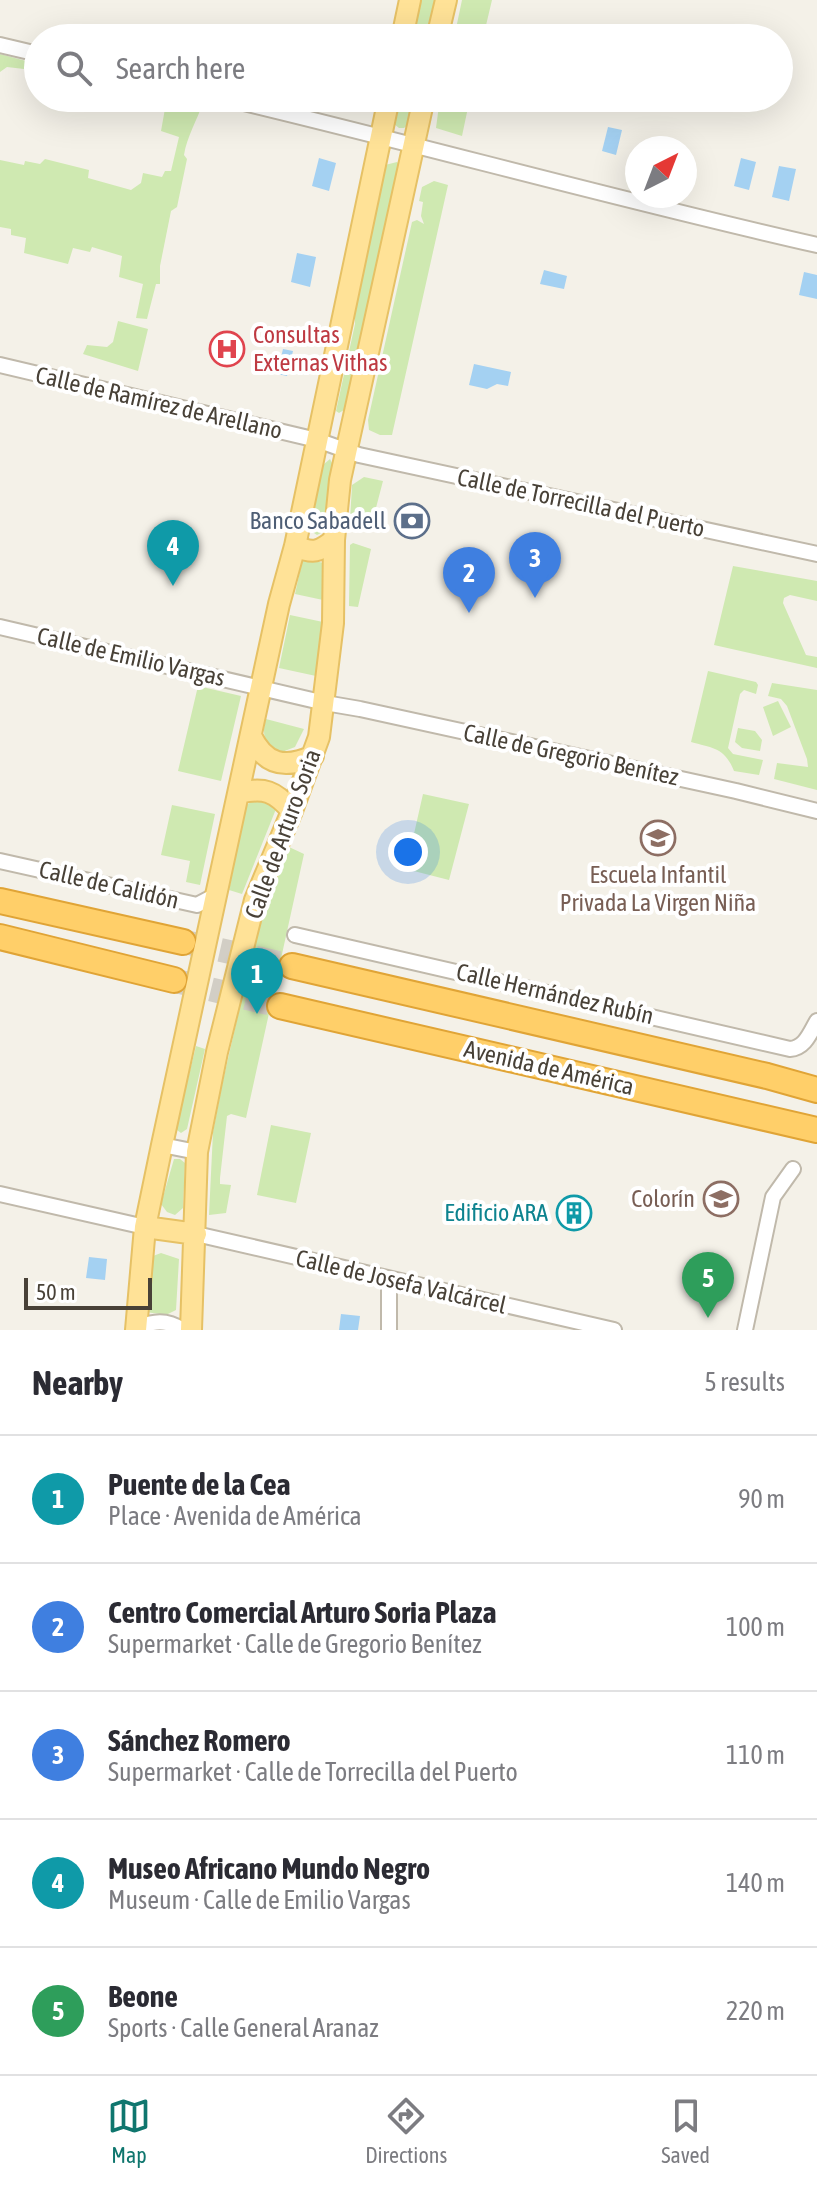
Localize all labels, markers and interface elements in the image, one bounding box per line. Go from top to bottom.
search box [24,24,793,112]
icon: search [52,46,96,90]
text: Search here [116,51,245,85]
north arrow [625,136,697,208]
place label: Consultas Externas Vithas [253,321,388,376]
hospital icon: Consultas Externas Vithas [208,330,246,368]
street label: Calle de Ramírez de Arellano [33,361,285,444]
street label: Calle de Torrecilla del Puerto [455,463,707,542]
bank icon: Banco Sabadell [393,502,431,540]
place label: Banco Sabadell [250,507,387,534]
pin: 4 [147,520,199,586]
pin: 3 [509,532,561,598]
pin: 2 [443,547,495,613]
street label: Calle de Emilio Vargas [35,622,228,691]
street label: Calle de Gregorio Benítez [461,719,681,791]
street label: Calle de Arturo Soria [239,746,326,922]
school or university icon: Escuela Infantil Privada La Virgen Niña [639,819,677,857]
your location [388,832,428,872]
street label: Calle de Calidón [37,855,181,914]
place label: Escuela Infantil Privada La Virgen Niña [560,861,756,916]
pin: 1 [231,948,283,1014]
street label: Calle Hernández Rubín [454,958,656,1029]
street label: Avenida de América [462,1035,637,1100]
school or university icon: Colorín [702,1180,740,1218]
place label: Colorín [631,1185,695,1212]
building icon: Edificio ARA [555,1194,593,1232]
place label: Edificio ARA [444,1199,548,1226]
street label: Calle de Josefa Valcárcel [293,1244,510,1319]
pin: 5 [682,1252,734,1318]
scale bar [24,1274,152,1310]
text: 50 m [36,1279,76,1305]
text: Nearby [32,1363,123,1402]
text: 5 results [704,1367,785,1397]
text: Puente de la Cea [108,1467,290,1501]
text: 1 [52,1484,64,1514]
text: 90 m [738,1484,785,1514]
text: Place · Avenida de América [108,1501,362,1531]
text: Centro Comercial Arturo Soria Plaza [108,1595,496,1629]
text: 2 [52,1612,64,1642]
text: 100 m [726,1612,785,1642]
text: Supermarket · Calle de Gregorio Benítez [108,1629,482,1659]
text: Sánchez Romero [108,1723,291,1757]
text: 3 [52,1740,64,1770]
text: 110 m [726,1740,785,1770]
text: Supermarket · Calle de Torrecilla del Puerto [108,1757,518,1787]
text: Museo Africano Mundo Negro [108,1851,430,1885]
text: 4 [52,1868,64,1898]
text: 140 m [726,1868,785,1898]
text: Museum · Calle de Emilio Vargas [108,1885,411,1915]
text: Beone [108,1979,178,2013]
text: 5 [52,1996,64,2026]
text: 220 m [726,1996,785,2026]
text: Sports · Calle General Aranaz [108,2013,379,2043]
tab: Map [107,2094,151,2168]
tab: Directions [365,2094,447,2168]
tab: Saved [661,2094,710,2168]

